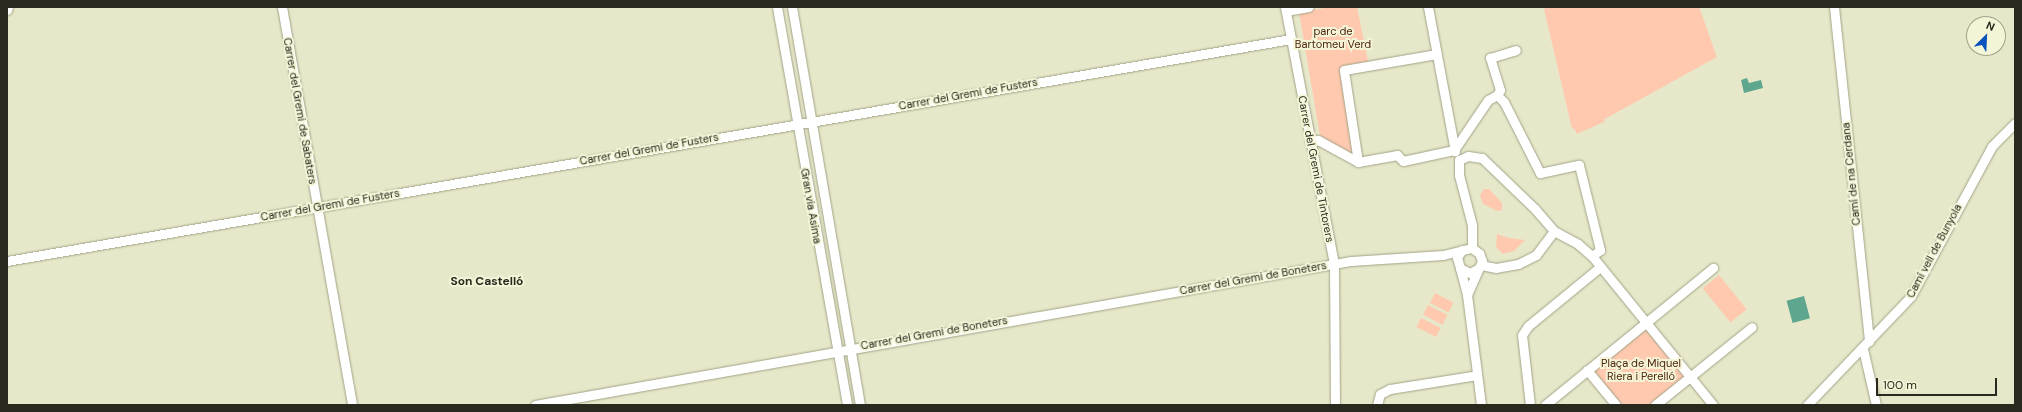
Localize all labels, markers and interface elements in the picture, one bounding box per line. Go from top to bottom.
north arrow [1966,16,2006,56]
text: N [1984,18,1997,34]
park label: parc de Bartomeu Verd [1295,25,1371,51]
street label: Carrer del Gremi de Sabaters [281,37,319,185]
street label: Carrer del Gremi de Fusters [897,75,1039,113]
street label: Carrer del Gremi de Tintorers [1295,95,1337,243]
street label: Camí de na Cerdana [1839,122,1863,226]
street label: Carrer del Gremi de Fusters [578,130,720,168]
street label: Gran via Asima [798,167,824,245]
street label: Carrer del Gremi de Fusters [259,186,401,224]
street label: Camí vell de Bunyola [1904,202,1964,300]
street label: Carrer del Gremi de Boneters [1178,259,1328,297]
district label: Son Castelló [451,275,523,289]
street label: Carrer del Gremi de Boneters [859,314,1009,352]
park label: Plaça de Miquel Riera i Perelló [1601,357,1681,383]
scale bar [1878,370,1999,396]
text: 100 m [1883,377,1917,393]

